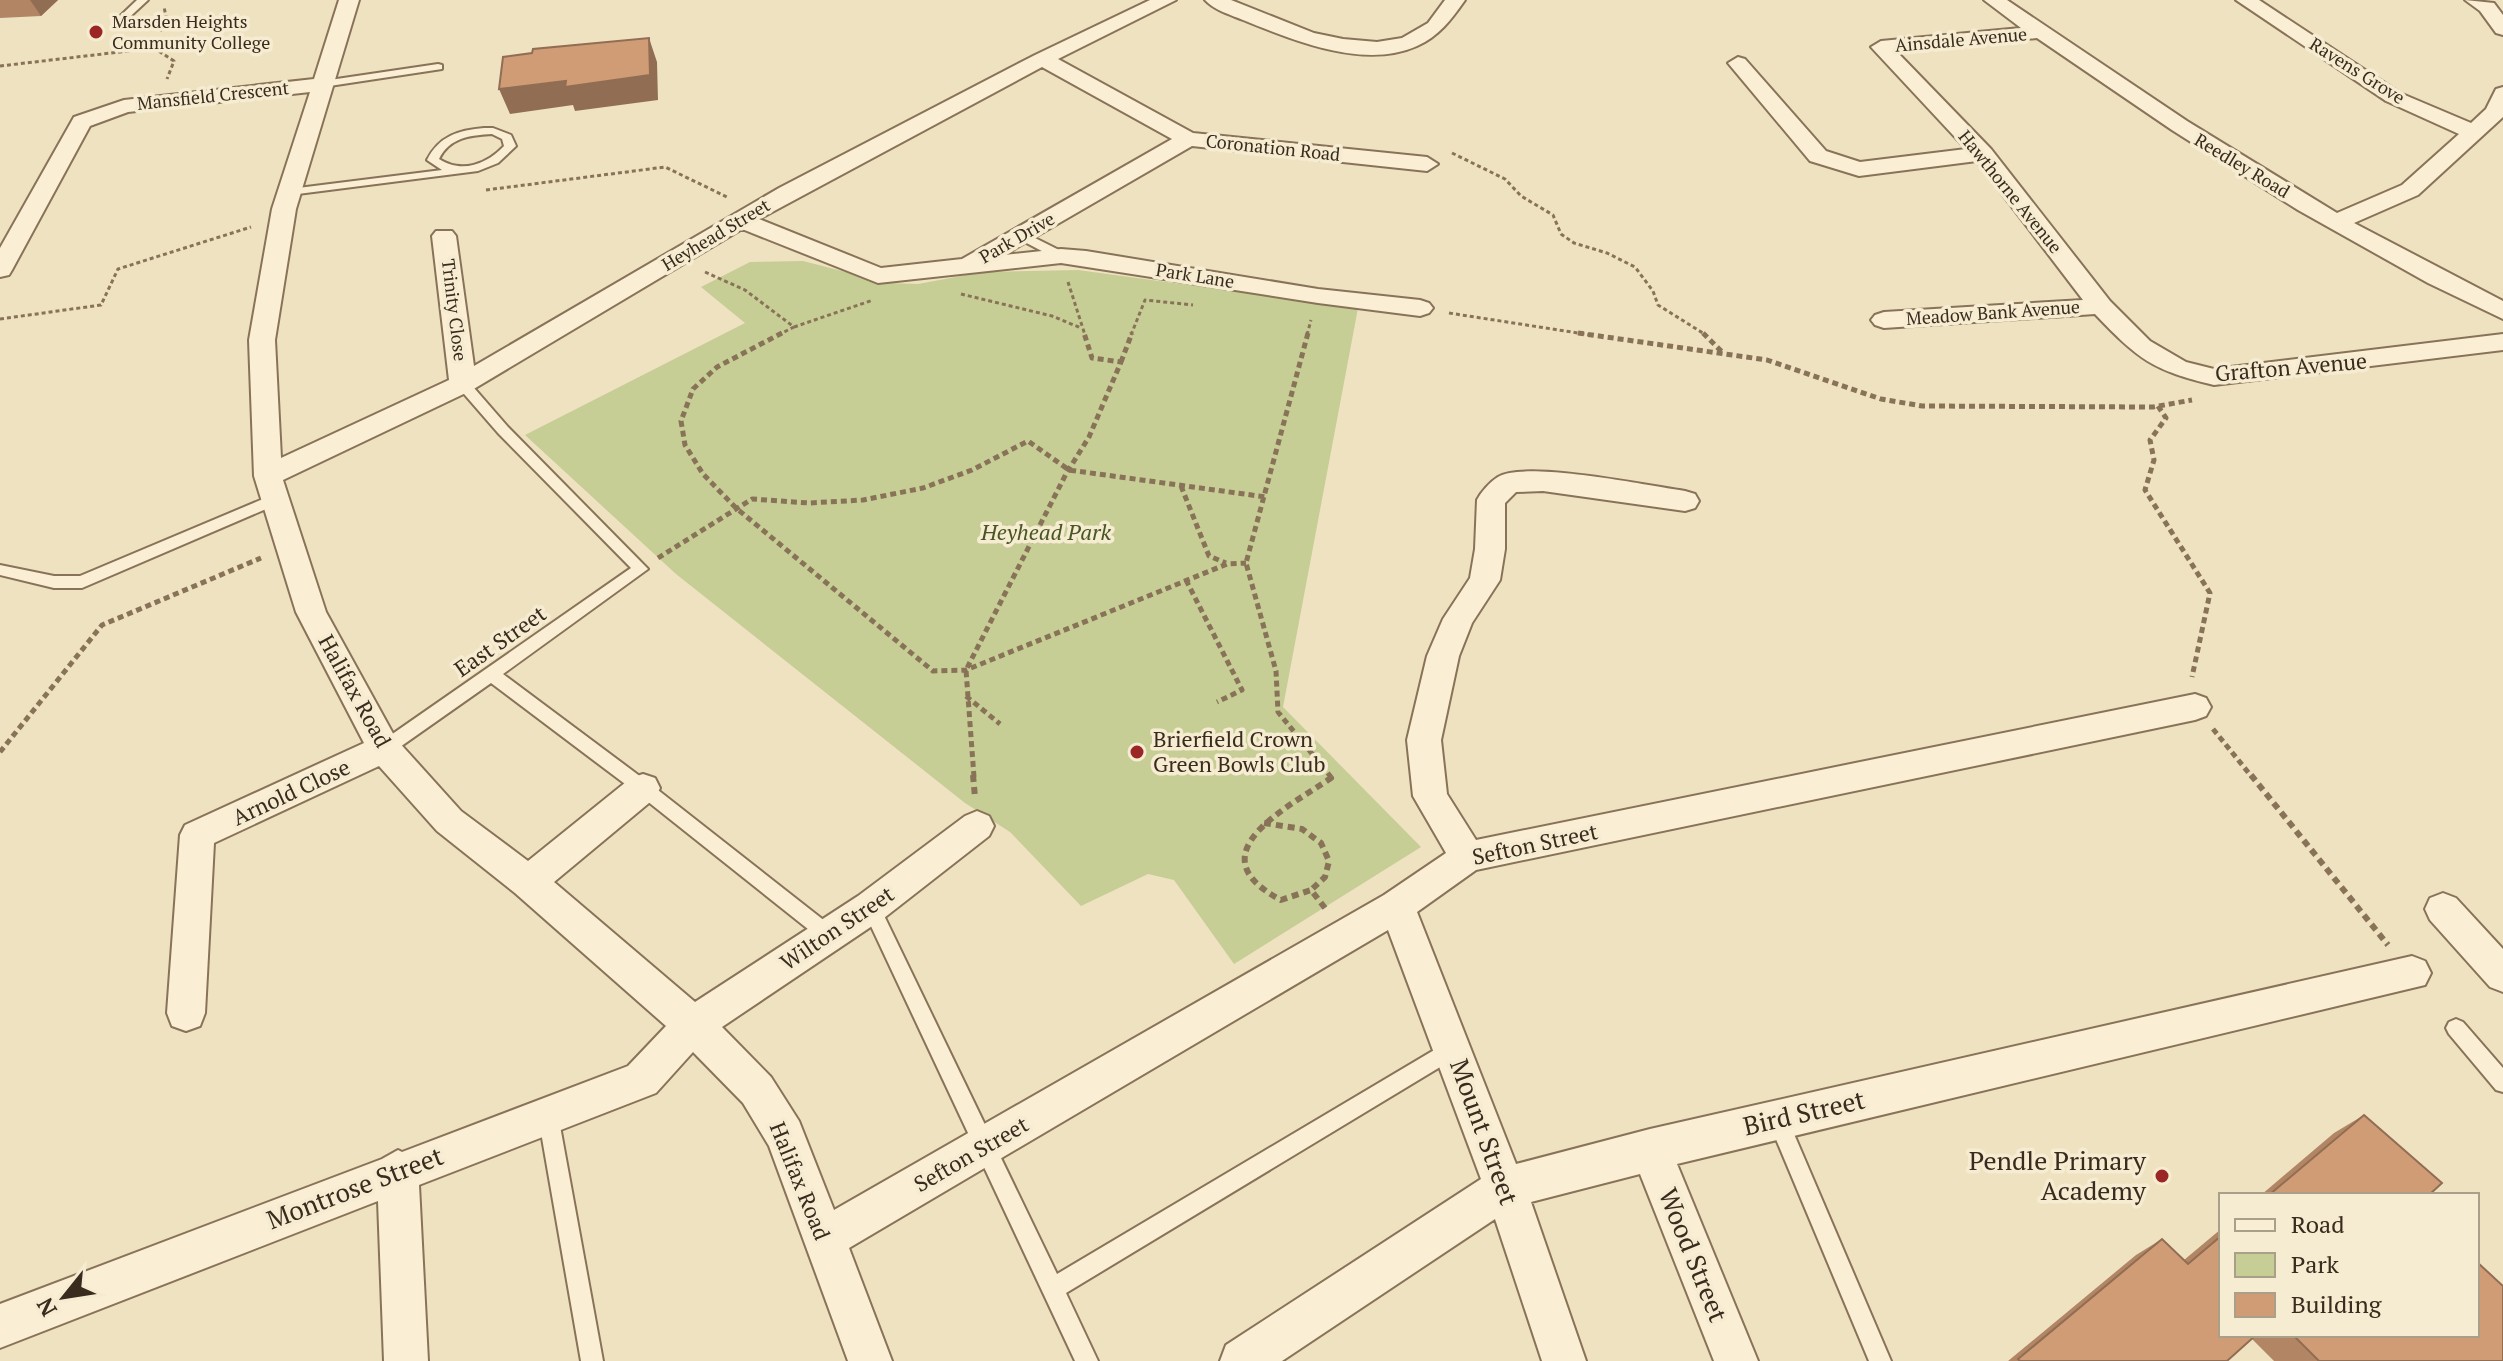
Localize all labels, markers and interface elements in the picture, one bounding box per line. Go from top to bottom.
place label: Marsden Heights Community College [112,9,270,54]
street label: Ainsdale Avenue [1894,21,2028,57]
marker: Marsden Heights Community College [87,23,105,41]
street label: Ravens Grove [2305,31,2410,109]
street label: Mansfield Crescent [136,75,290,115]
street label: Hawthorne Avenue [1954,125,2068,258]
street label: Reedley Road [2190,127,2295,203]
street label: Coronation Road [1205,128,1342,166]
street label: Heyhead Street [657,192,774,276]
street label: Park Drive [974,206,1059,268]
street label: Trinity Close [437,257,473,362]
street label: Park Lane [1154,257,1236,293]
street label: Meadow Bank Avenue [1905,294,2081,330]
street label: Grafton Avenue [2214,345,2368,388]
park label: Heyhead Park [980,517,1111,546]
street label: East Street [448,598,551,683]
street label: Halifax Road [312,629,398,752]
place label: Brierfield Crown Green Bowls Club [1153,724,1325,778]
marker: Brierfield Crown Green Bowls Club [1128,743,1146,761]
street label: Arnold Close [227,752,354,831]
street label: Sefton Street [1469,816,1600,871]
street label: Wilton Street [774,879,899,976]
street label: Mount Street [1443,1054,1527,1210]
street label: Bird Street [1740,1081,1868,1143]
street label: Sefton Street [908,1109,1033,1198]
street label: Halifax Road [764,1117,837,1244]
street label: Montrose Street [262,1138,448,1236]
place label: Pendle Primary Academy [1969,1143,2147,1207]
marker: Pendle Primary Academy [2153,1167,2171,1185]
street label: Wood Street [1652,1183,1736,1327]
legend [2219,1193,2479,1337]
text: Road [2291,1208,2345,1240]
text: Park [2291,1248,2340,1280]
north arrow [24,1257,104,1337]
text: Building [2291,1288,2382,1320]
text: N [29,1293,63,1322]

